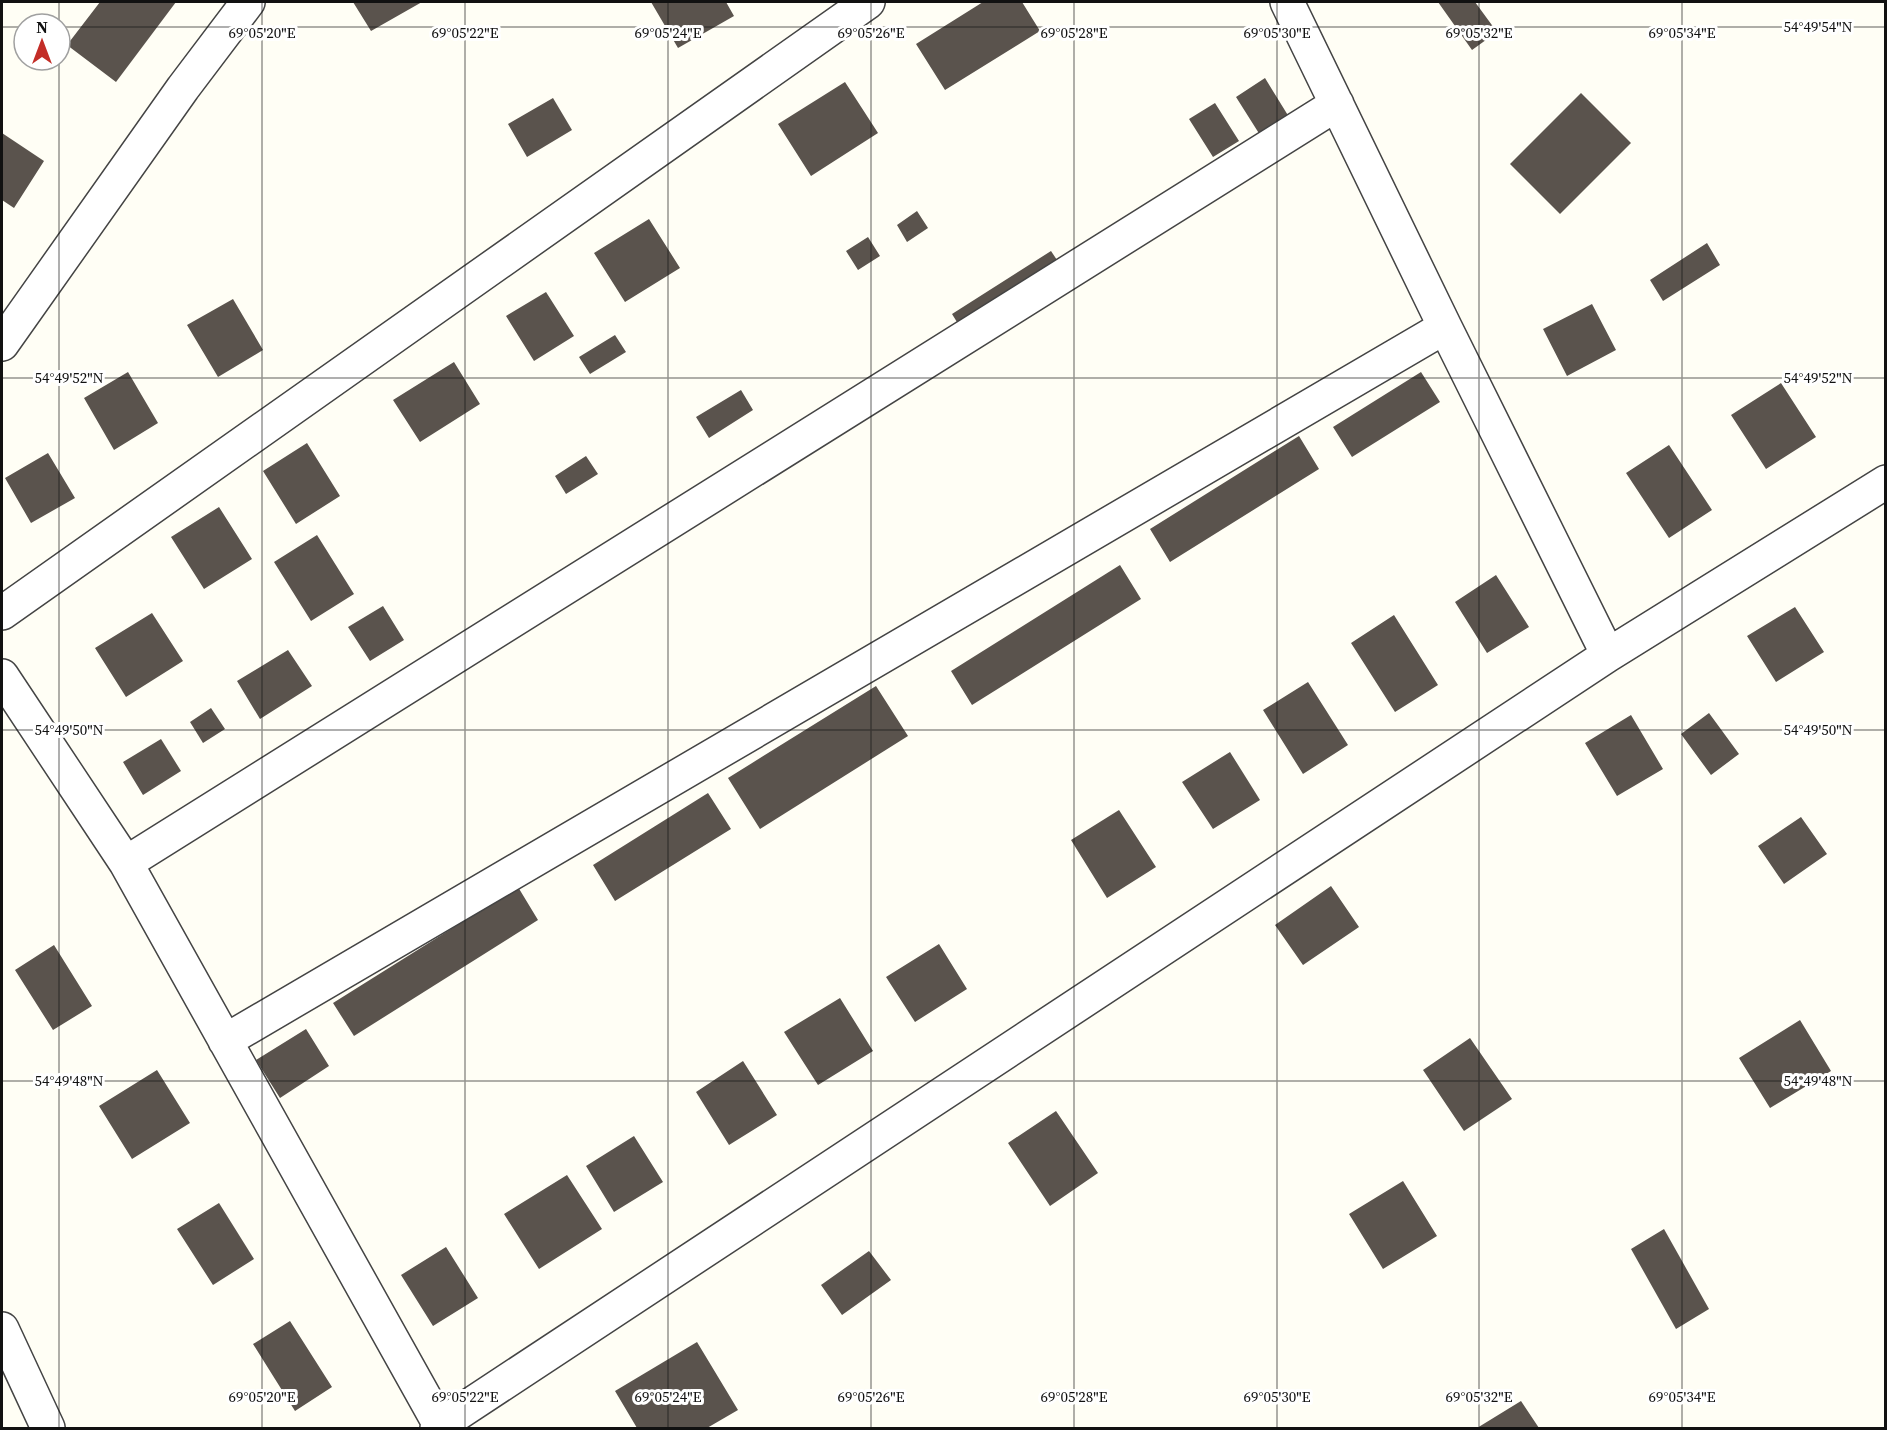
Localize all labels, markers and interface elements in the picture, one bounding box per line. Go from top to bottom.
north arrow [12,12,72,72]
text: N [36,16,48,38]
text: 54°49'54"N [1783,16,1853,37]
text: 69°05'20"E [228,22,296,43]
text: 69°05'22"E [431,22,499,43]
text: 69°05'24"E [634,22,702,43]
text: 69°05'26"E [837,22,905,43]
text: 69°05'28"E [1040,22,1108,43]
text: 69°05'30"E [1243,22,1311,43]
text: 69°05'32"E [1445,22,1513,43]
text: 69°05'34"E [1648,22,1716,43]
text: 54°49'52"N [34,367,104,388]
text: 54°49'52"N [1783,367,1853,388]
text: 54°49'50"N [34,719,104,740]
text: 54°49'50"N [1783,719,1853,740]
text: 54°49'48"N [34,1070,104,1091]
text: 54°49'48"N [1783,1070,1853,1091]
text: 69°05'20"E [228,1386,296,1407]
text: 69°05'22"E [431,1386,499,1407]
text: 69°05'24"E [634,1386,702,1407]
text: 69°05'26"E [837,1386,905,1407]
text: 69°05'28"E [1040,1386,1108,1407]
text: 69°05'30"E [1243,1386,1311,1407]
text: 69°05'32"E [1445,1386,1513,1407]
text: 69°05'34"E [1648,1386,1716,1407]

